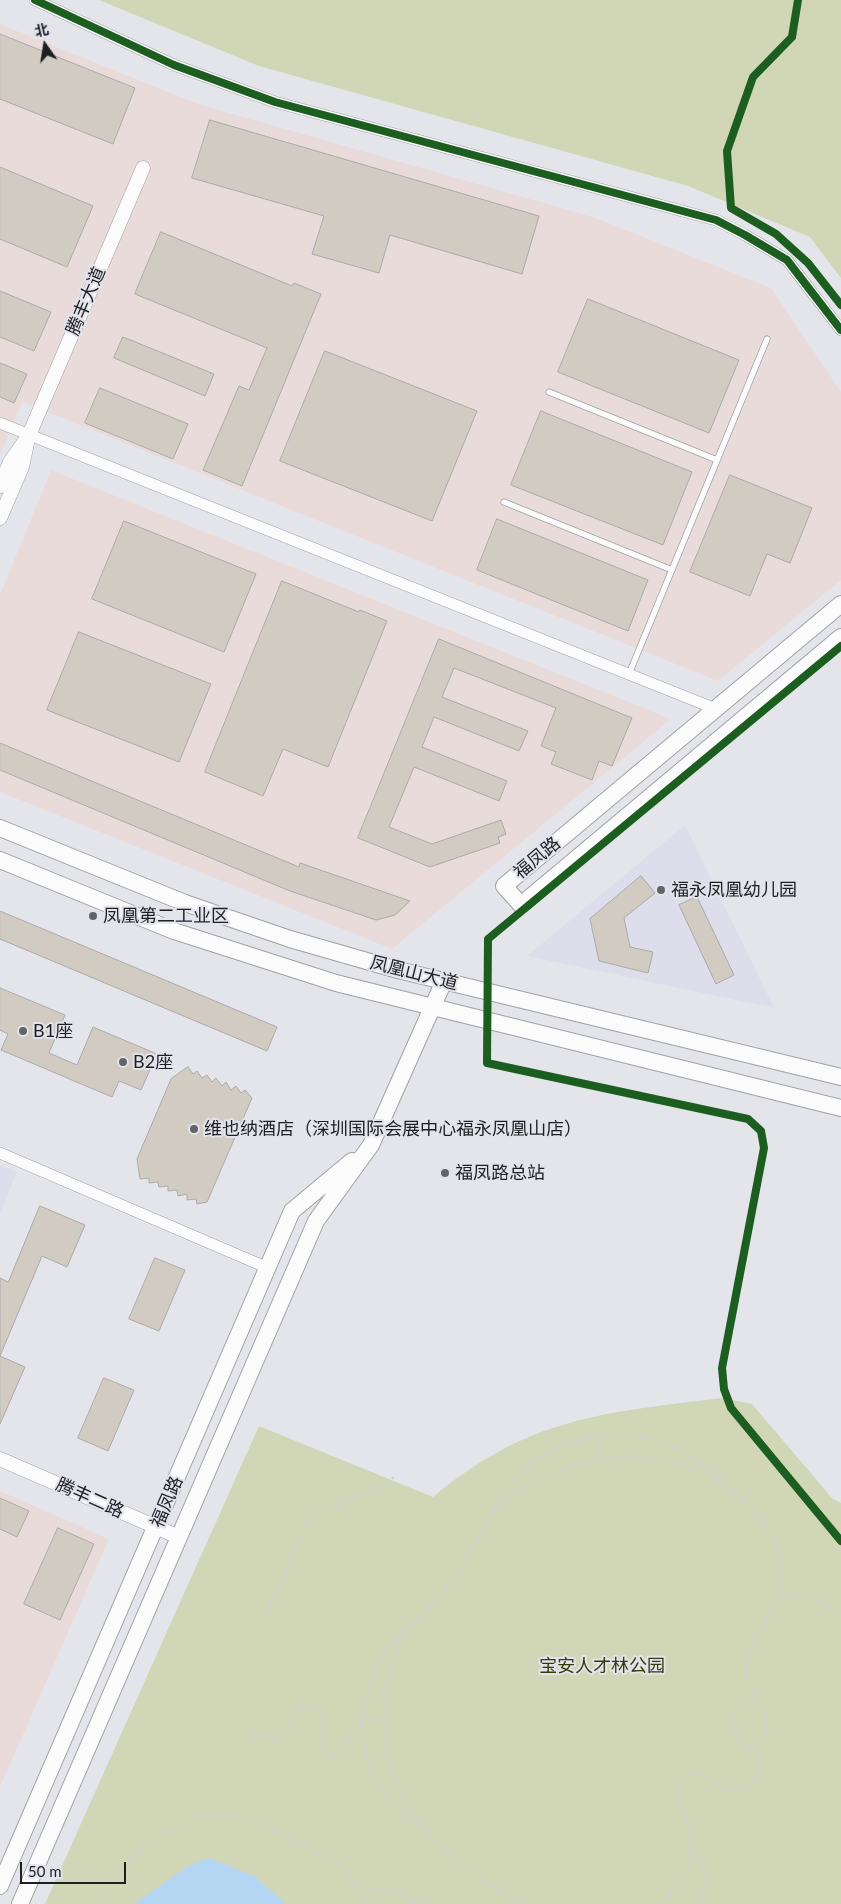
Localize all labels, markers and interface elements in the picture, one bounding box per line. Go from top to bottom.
north arrow [20,20,70,70]
text: 北 [33,20,50,40]
street label: 腾丰大道 [62,264,110,338]
street label: 福凤路 [509,832,565,884]
place label: 福永凤凰幼儿园 [671,879,797,901]
marker: 福永凤凰幼儿园 [655,884,667,896]
place label: 凤凰第二工业区 [103,905,229,927]
marker: 凤凰第二工业区 [87,910,99,922]
street label: 凤凰山大道 [368,952,460,994]
place label: B1座 [33,1020,73,1042]
marker: B1座 [17,1025,29,1037]
place label: B2座 [133,1051,173,1073]
marker: B2座 [117,1056,129,1068]
place label: 维也纳酒店（深圳国际会展中心福永凤凰山店） [204,1118,582,1140]
marker: 维也纳酒店（深圳国际会展中心福永凤凰山店） [188,1123,200,1135]
place label: 福凤路总站 [455,1162,545,1184]
marker: 福凤路总站 [439,1167,451,1179]
street label: 腾丰二路 [53,1473,127,1523]
street label: 福凤路 [147,1473,187,1531]
park label: 宝安人才林公园 [539,1655,665,1677]
scale bar [22,1852,129,1884]
text: 50 m [28,1862,62,1880]

